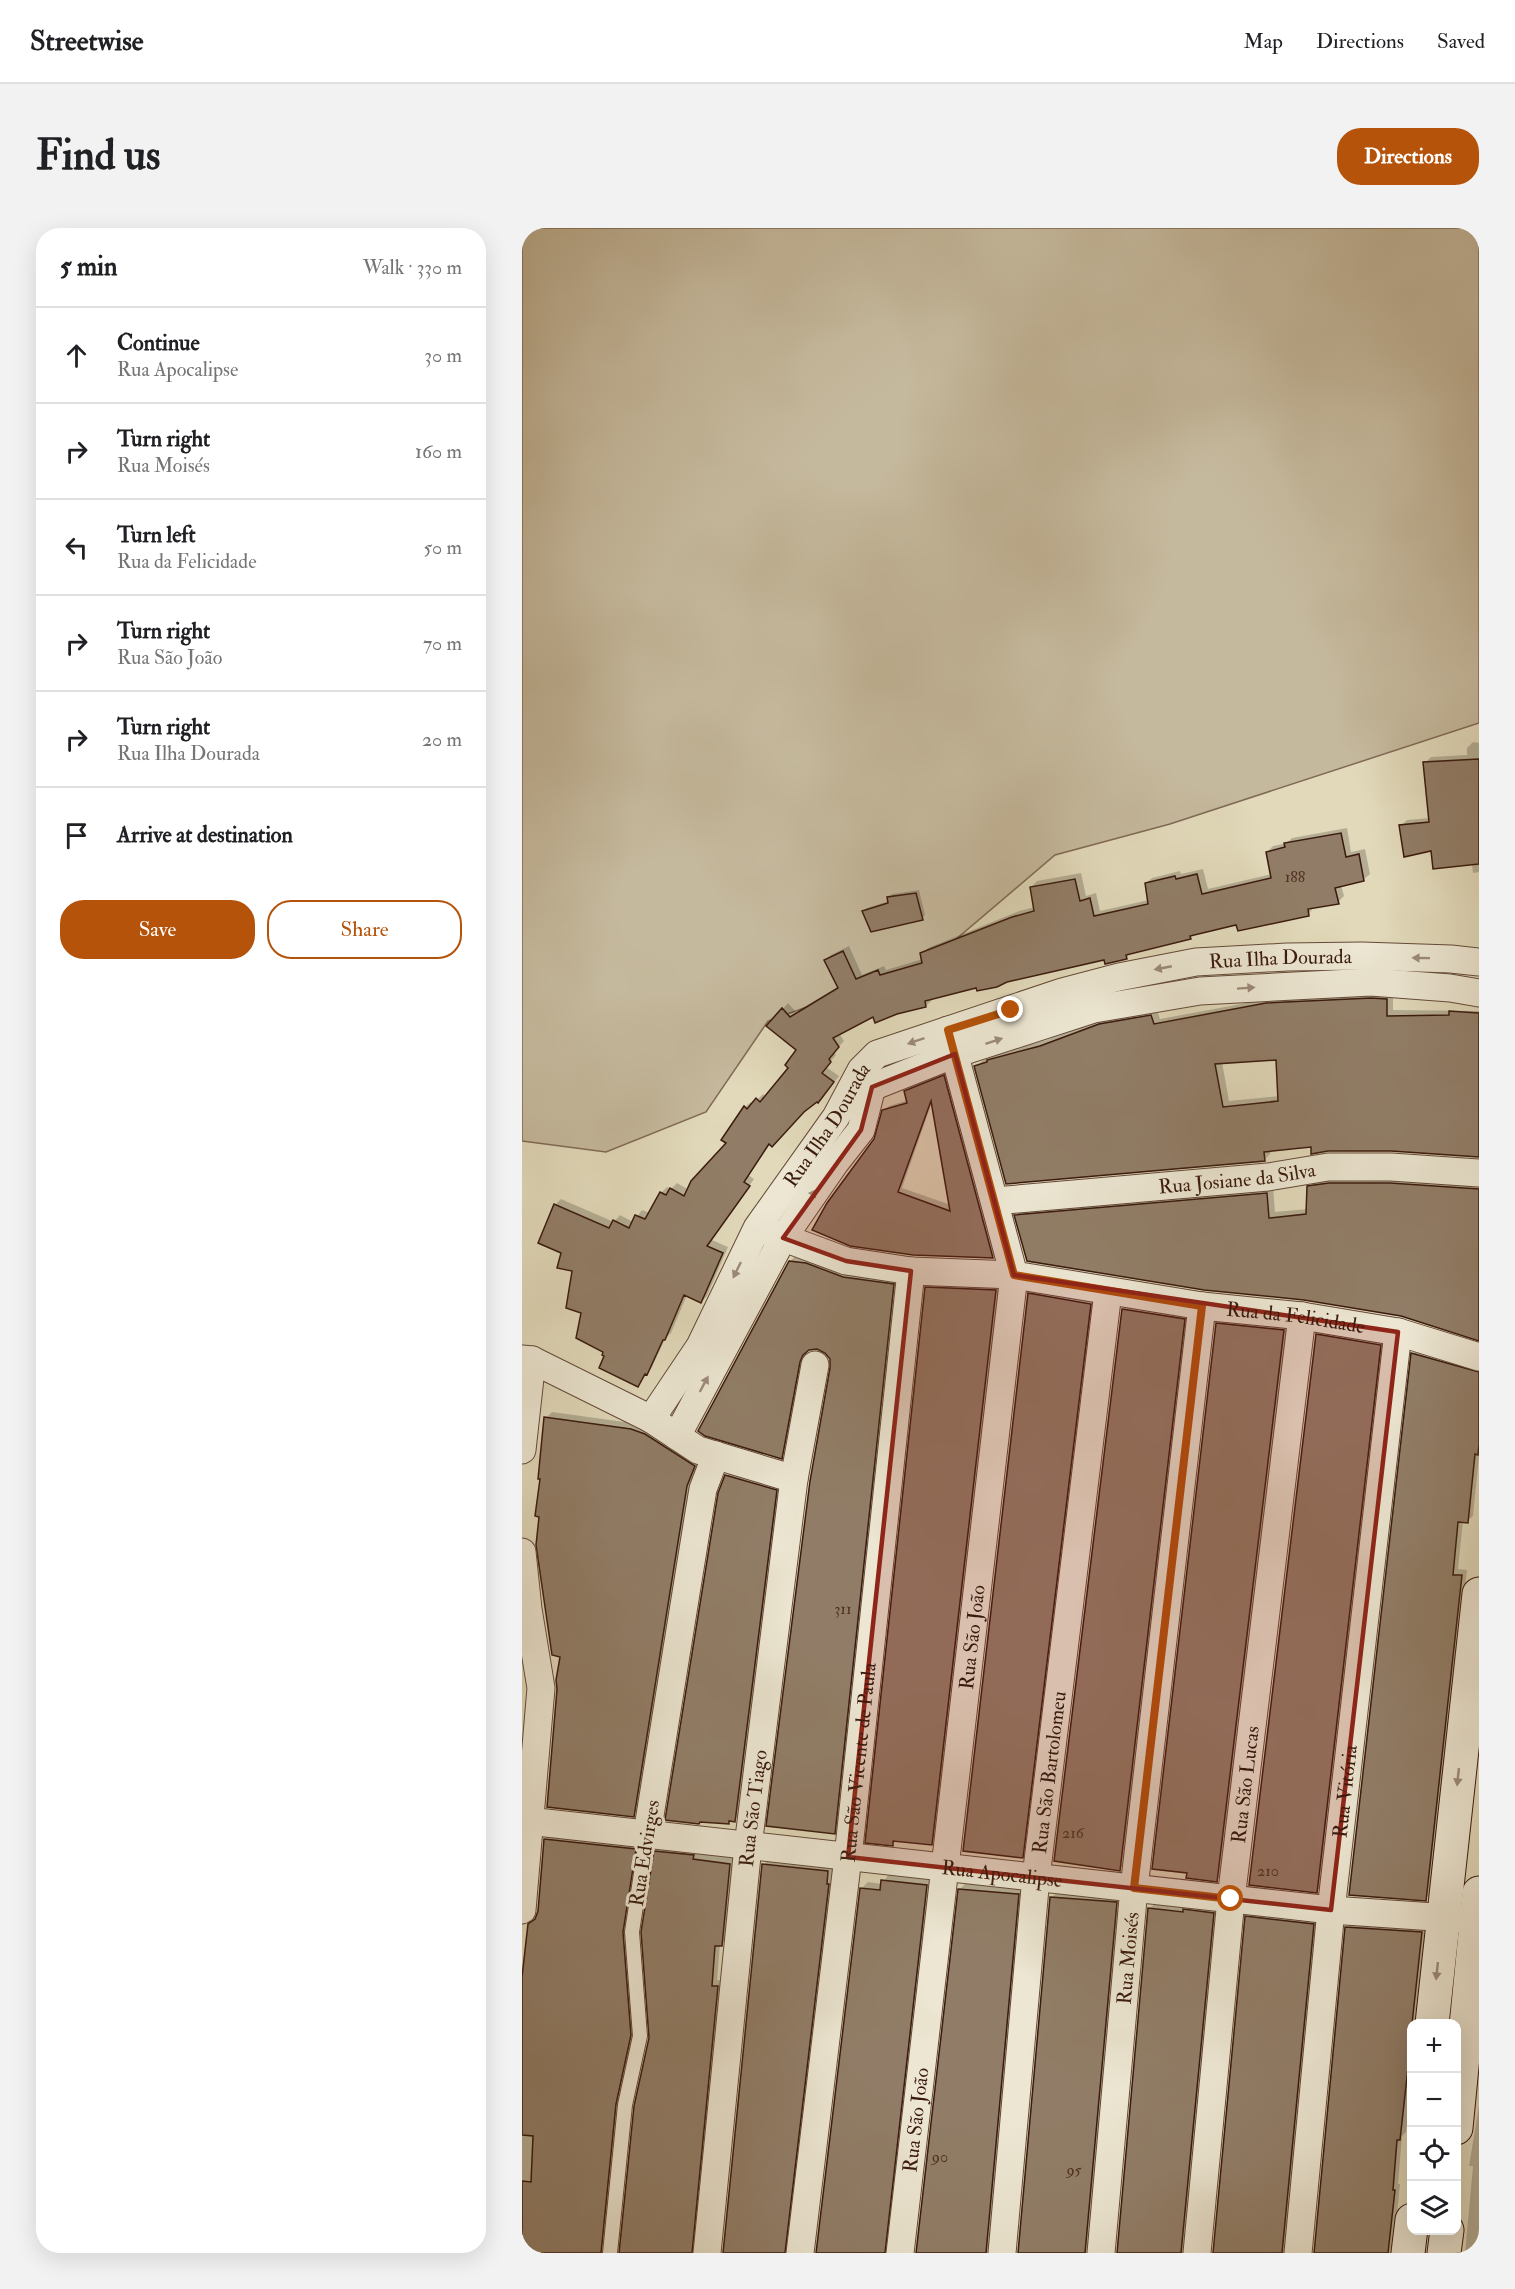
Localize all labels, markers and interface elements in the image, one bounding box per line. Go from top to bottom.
text: Streetwise [30,24,144,59]
text: Map [1243,28,1283,55]
text: Directions [1316,28,1404,55]
text: Saved [1437,28,1485,55]
button: Directions [1337,128,1479,185]
text: Find us [36,130,160,182]
text: 5 min [60,251,117,283]
text: Walk · 330 m [363,255,462,280]
text: Continue [117,329,200,357]
icon: ahead [60,339,93,372]
text: 30 m [424,343,462,368]
text: Rua Apocalipse [117,357,238,382]
text: Turn right [117,425,210,453]
icon: right [60,435,93,468]
text: 160 m [415,439,462,464]
text: Rua Moisés [117,453,210,478]
text: Turn left [117,521,196,549]
icon: left [60,531,93,564]
text: 50 m [423,535,462,560]
text: Rua da Felicidade [117,549,257,574]
text: Turn right [117,617,210,645]
icon: right [60,627,93,660]
text: 70 m [423,631,462,656]
text: Rua São João [117,645,222,670]
text: Turn right [117,713,210,741]
icon: right [60,723,93,756]
text: 20 m [422,727,462,752]
text: Rua Ilha Dourada [117,741,260,766]
icon: arrive [60,819,93,852]
text: Arrive at destination [117,821,293,849]
house number: 188 [1285,867,1306,887]
button: Save [60,900,255,959]
button: Share [267,900,462,959]
street label: Rua Ilha Dourada [1208,944,1353,974]
one-way arrow [1411,953,1430,963]
one-way arrow [1154,964,1173,973]
one-way arrow [1236,983,1255,993]
route end [997,996,1023,1022]
one-way arrow [907,1036,925,1046]
one-way arrow [985,1036,1003,1046]
street label: Rua Ilha Dourada [778,1056,876,1192]
street label: Rua Josiane da Silva [1157,1157,1318,1200]
one-way arrow [805,1189,816,1205]
one-way arrow [733,1261,742,1278]
street label: Rua da Felicidade [1225,1297,1367,1339]
one-way arrow [699,1376,709,1393]
street label: Rua São João [954,1583,991,1691]
house number: 311 [834,1599,852,1619]
street label: Rua São Vicente de Paula [836,1661,882,1864]
street label: Rua São Bartolomeu [1027,1690,1072,1855]
street label: Rua São Lucas [1226,1724,1265,1845]
street label: Rua Vitória [1327,1743,1363,1839]
street label: Rua São Tiago [734,1748,773,1868]
one-way arrow [1453,1767,1463,1786]
street label: Rua Edvirges [624,1798,665,1908]
house number: 216 [1062,1823,1085,1843]
street label: Rua Apocalipse [940,1855,1064,1893]
house number: 210 [1257,1861,1279,1881]
route start [1217,1885,1243,1911]
street label: Rua Moisés [1112,1911,1145,2006]
one-way arrow [1432,1961,1442,1980]
map controls [1407,2019,1461,2235]
button: + [1407,2019,1461,2073]
street label: Rua São João [897,2066,935,2174]
button: − [1407,2073,1461,2127]
button: locate [1407,2127,1461,2181]
house number: 90 [931,2147,948,2167]
house number: 95 [1065,2160,1082,2180]
button: layers [1407,2181,1461,2235]

